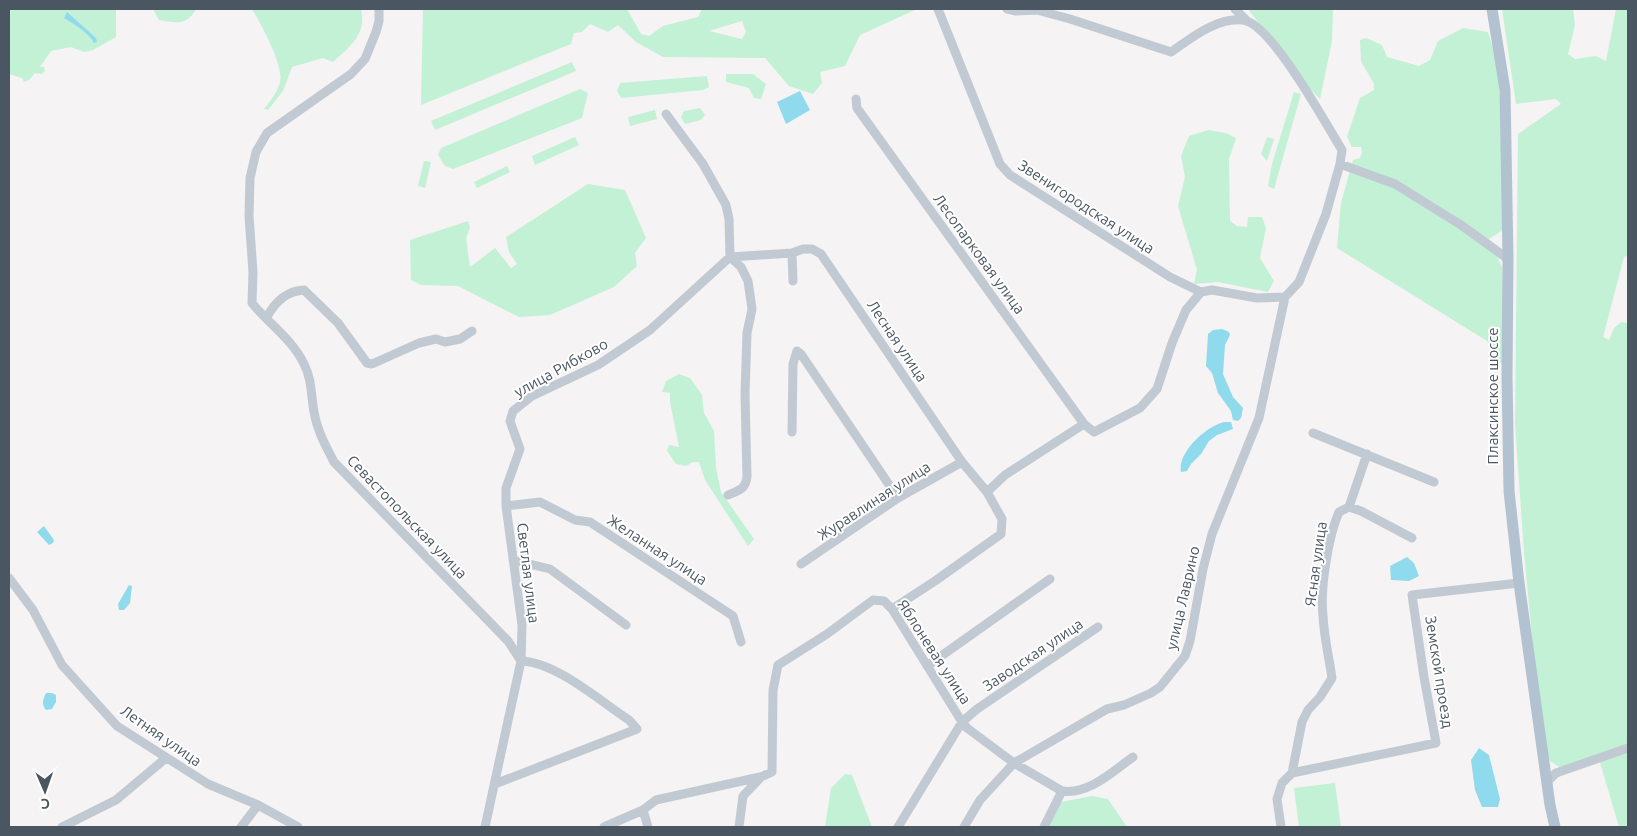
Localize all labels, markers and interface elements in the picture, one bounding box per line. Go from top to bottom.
street label: Звенигородская улица [1015,156,1157,257]
street label: Лесопарковая улица [930,190,1029,317]
street label: Лесная улица [864,297,931,385]
street label: Плаксинское шоссе [1484,327,1501,465]
street label: улица Рибково [511,335,611,400]
street label: Севастопольская улица [344,451,471,582]
street label: Журавлиная улица [814,458,933,543]
street label: Желанная улица [604,511,710,588]
street label: Ясная улица [1301,520,1330,607]
street label: Светлая улица [514,522,543,624]
street label: улица Лаврино [1162,544,1203,651]
street label: Яблоневая улица [894,596,975,707]
street label: Заводская улица [979,615,1086,694]
street label: Земской проезд [1422,615,1457,730]
street label: Летняя улица [118,701,205,770]
north arrow [20,766,70,816]
text: С [41,796,50,812]

